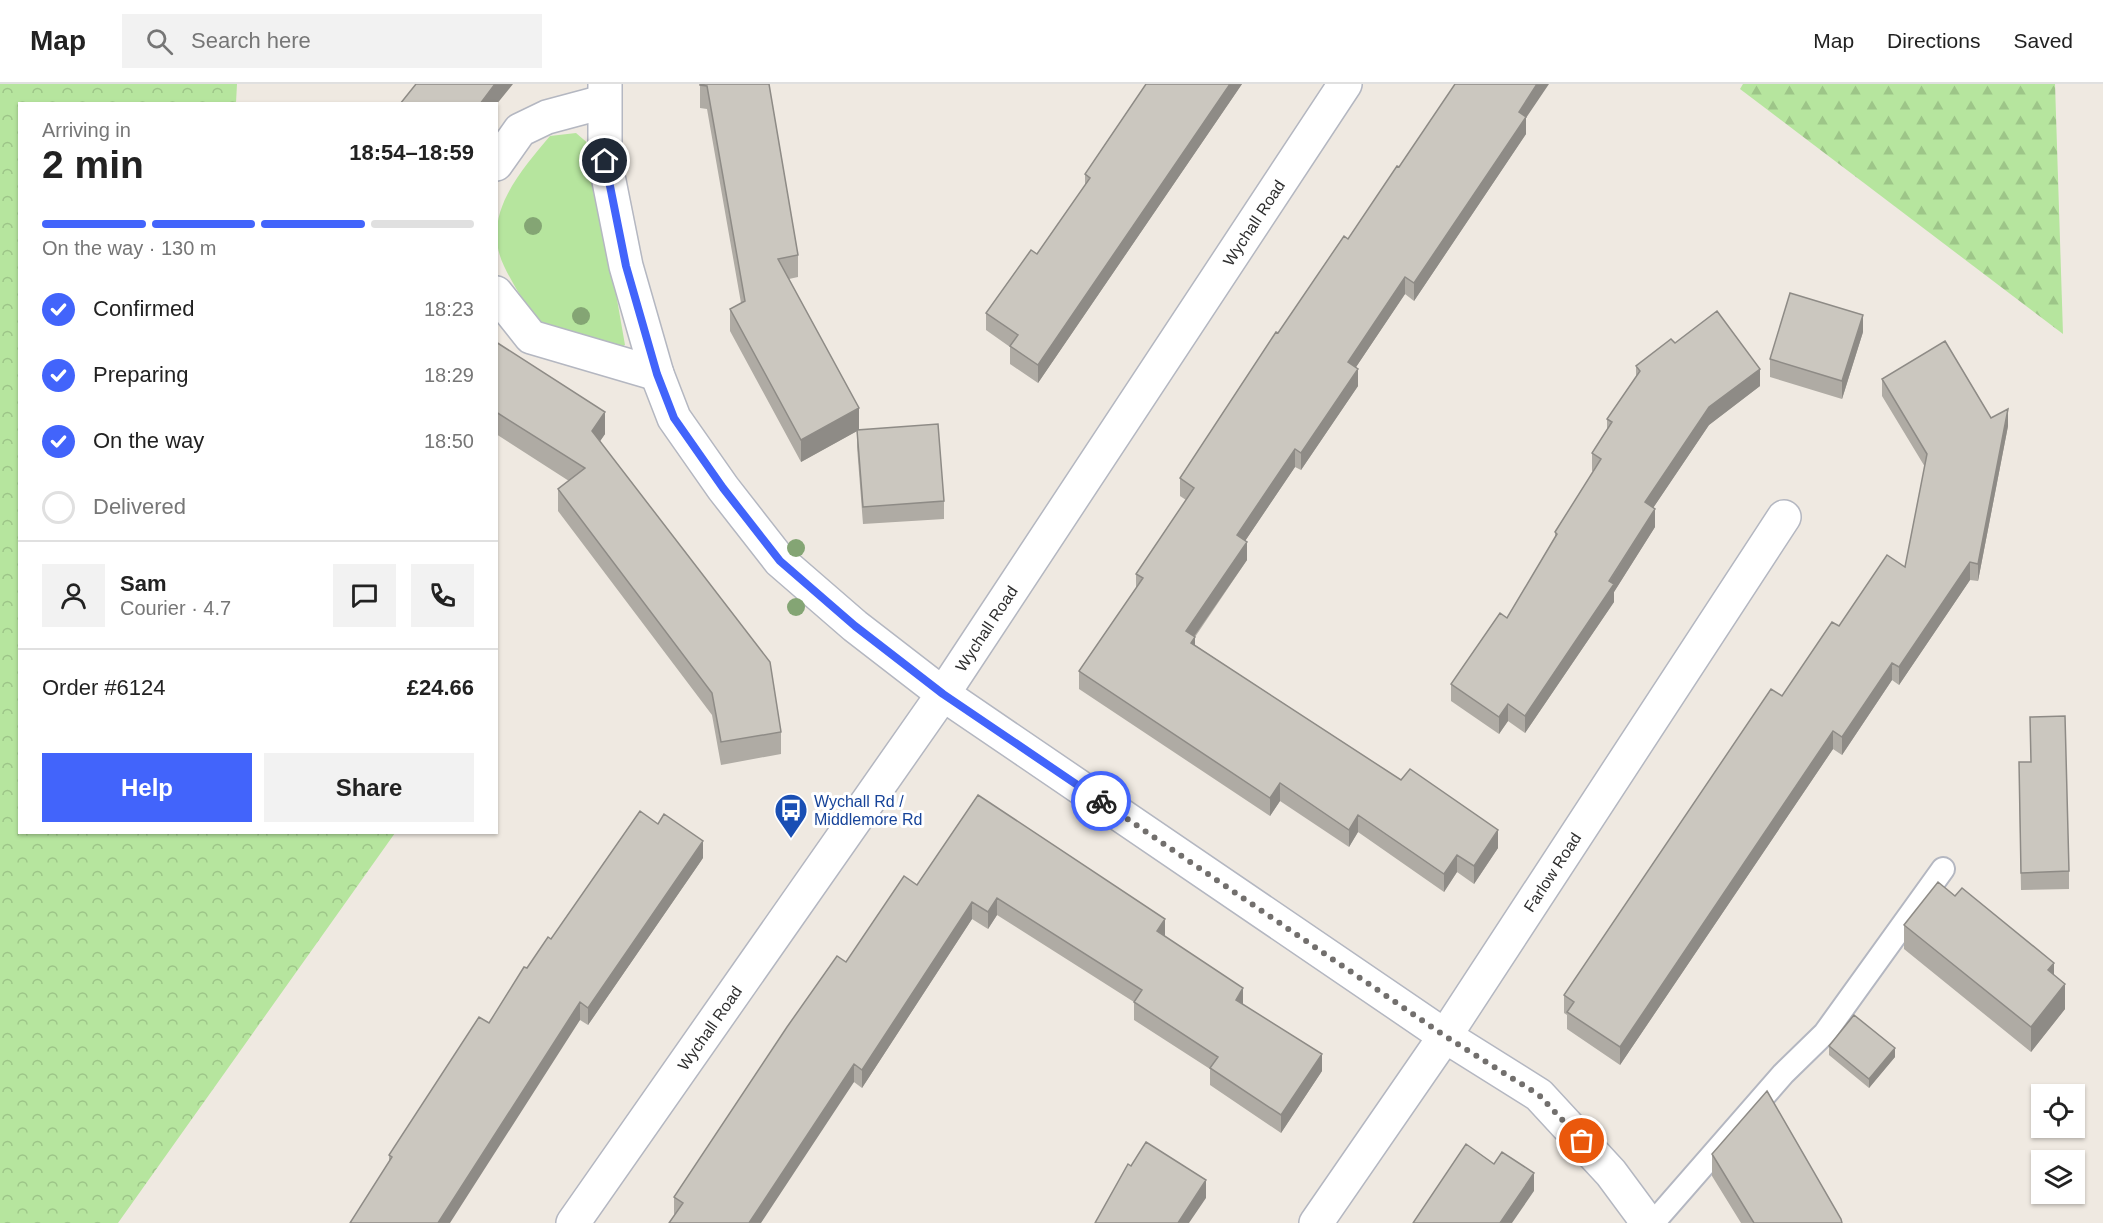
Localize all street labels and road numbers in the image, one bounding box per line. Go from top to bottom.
street label: Wychall Road [1220,177,1288,269]
street label: Wychall Road [952,583,1021,675]
street label: Farlow Road [1521,830,1584,915]
street label: Wychall Road [675,983,745,1074]

